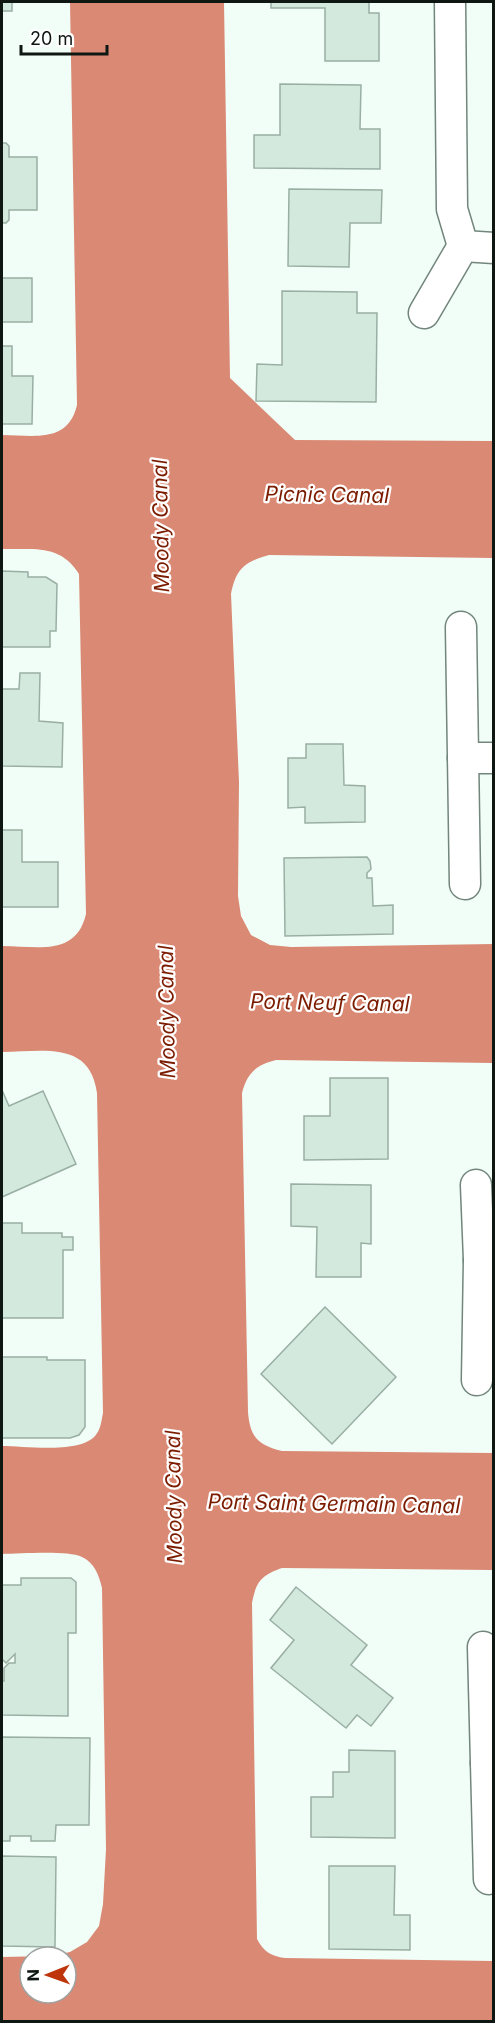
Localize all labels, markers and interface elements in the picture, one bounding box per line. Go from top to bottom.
scale bar [21,18,106,56]
text: 20 m [30,28,73,49]
water label: Moody Canal [147,458,174,593]
water label: Picnic Canal [265,481,390,508]
water label: Moody Canal [153,944,180,1079]
water label: Port Neuf Canal [250,989,411,1016]
water label: Moody Canal [160,1429,187,1564]
water label: Port Saint Germain Canal [207,1489,462,1518]
north arrow [18,1945,78,2005]
text: N [23,1969,43,1982]

